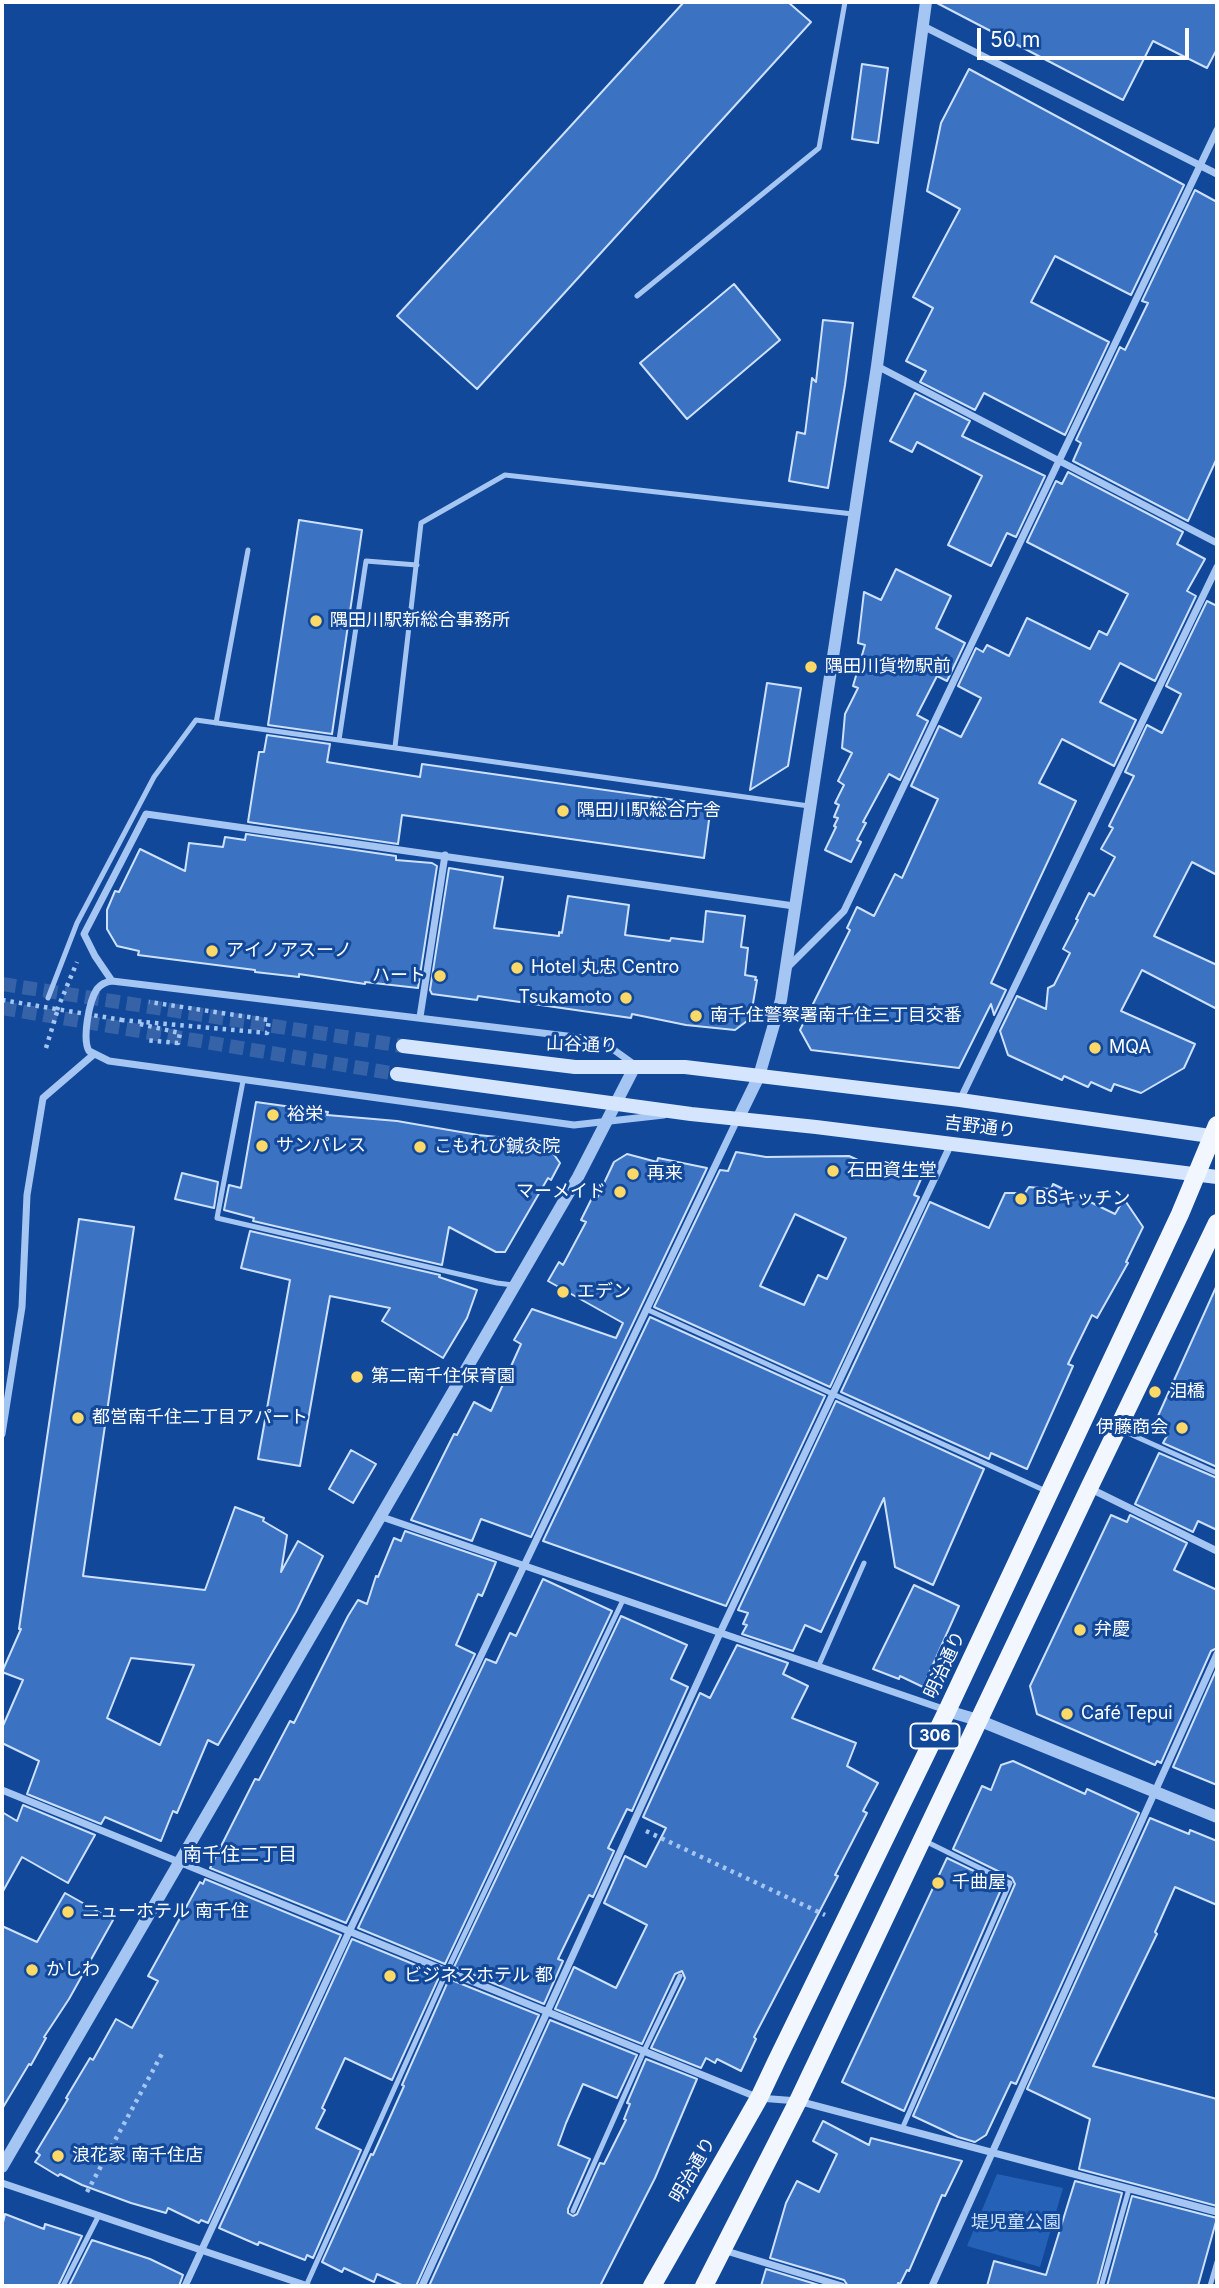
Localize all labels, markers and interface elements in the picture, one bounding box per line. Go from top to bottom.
scale bar [981,14,1193,58]
text: 50 m [990,27,1040,52]
place label: 隅田川駅新総合事務所 [330,610,510,632]
marker: 隅田川駅新総合事務所 [308,613,324,629]
place label: 隅田川貨物駅前 [825,656,951,678]
marker: 隅田川貨物駅前 [803,659,819,675]
place label: 隅田川駅総合庁舎 [577,800,721,822]
marker: 隅田川駅総合庁舎 [555,803,571,819]
place label: アイノアスーノ [226,940,352,962]
marker: アイノアスーノ [204,943,220,959]
place label: Hotel 丸忠 Centro [531,957,679,979]
marker: Hotel 丸忠 Centro [509,960,525,976]
place label: ハート [372,965,426,987]
marker: ハート [432,968,448,984]
place label: Tsukamoto [519,987,612,1009]
marker: Tsukamoto [618,990,634,1006]
place label: 南千住警察署南千住三丁目交番 [710,1005,962,1027]
marker: 南千住警察署南千住三丁目交番 [688,1008,704,1024]
street label: 山谷通り [546,1033,618,1057]
place label: MQA [1109,1037,1151,1059]
marker: MQA [1087,1040,1103,1056]
place label: 裕栄 [287,1104,323,1126]
marker: 裕栄 [265,1107,281,1123]
street label: 吉野通り [943,1112,1017,1142]
place label: サンパレス [276,1135,366,1157]
place label: こもれび鍼灸院 [434,1136,560,1158]
marker: サンパレス [254,1138,270,1154]
marker: こもれび鍼灸院 [412,1139,428,1155]
place label: 石田資生堂 [847,1160,937,1182]
place label: 再来 [647,1163,683,1185]
marker: 石田資生堂 [825,1163,841,1179]
marker: 再来 [625,1166,641,1182]
place label: マーメイド [516,1181,606,1203]
marker: マーメイド [612,1184,628,1200]
place label: BSキッチン [1035,1188,1130,1210]
marker: BSキッチン [1013,1191,1029,1207]
place label: エデン [577,1281,631,1303]
marker: エデン [555,1284,571,1300]
place label: 第二南千住保育園 [371,1366,515,1388]
marker: 第二南千住保育園 [349,1369,365,1385]
place label: 泪橋 [1169,1381,1205,1403]
marker: 泪橋 [1147,1384,1163,1400]
place label: 都営南千住二丁目アパート [92,1407,308,1429]
marker: 都営南千住二丁目アパート [70,1410,86,1426]
place label: 伊藤商会 [1096,1417,1168,1439]
marker: 伊藤商会 [1174,1420,1190,1436]
place label: 弁慶 [1094,1619,1130,1641]
marker: 弁慶 [1072,1622,1088,1638]
street label: 明治通り [920,1628,970,1702]
place label: Café Tepui [1081,1703,1173,1725]
marker: Café Tepui [1059,1706,1075,1722]
road number: 306 [911,1724,960,1748]
district label: 南千住二丁目 [183,1844,297,1866]
place label: 千曲屋 [952,1872,1006,1894]
marker: 千曲屋 [930,1875,946,1891]
place label: ニューホテル 南千住 [82,1901,249,1923]
marker: ニューホテル 南千住 [60,1904,76,1920]
place label: かしわ [46,1959,100,1981]
marker: かしわ [24,1962,40,1978]
place label: ビジネスホテル 都 [404,1965,553,1987]
marker: ビジネスホテル 都 [382,1968,398,1984]
street label: 明治通り [666,2133,720,2207]
place label: 浪花家 南千住店 [72,2145,203,2167]
marker: 浪花家 南千住店 [50,2148,66,2164]
park label: 堤児童公園 [971,2212,1061,2234]

